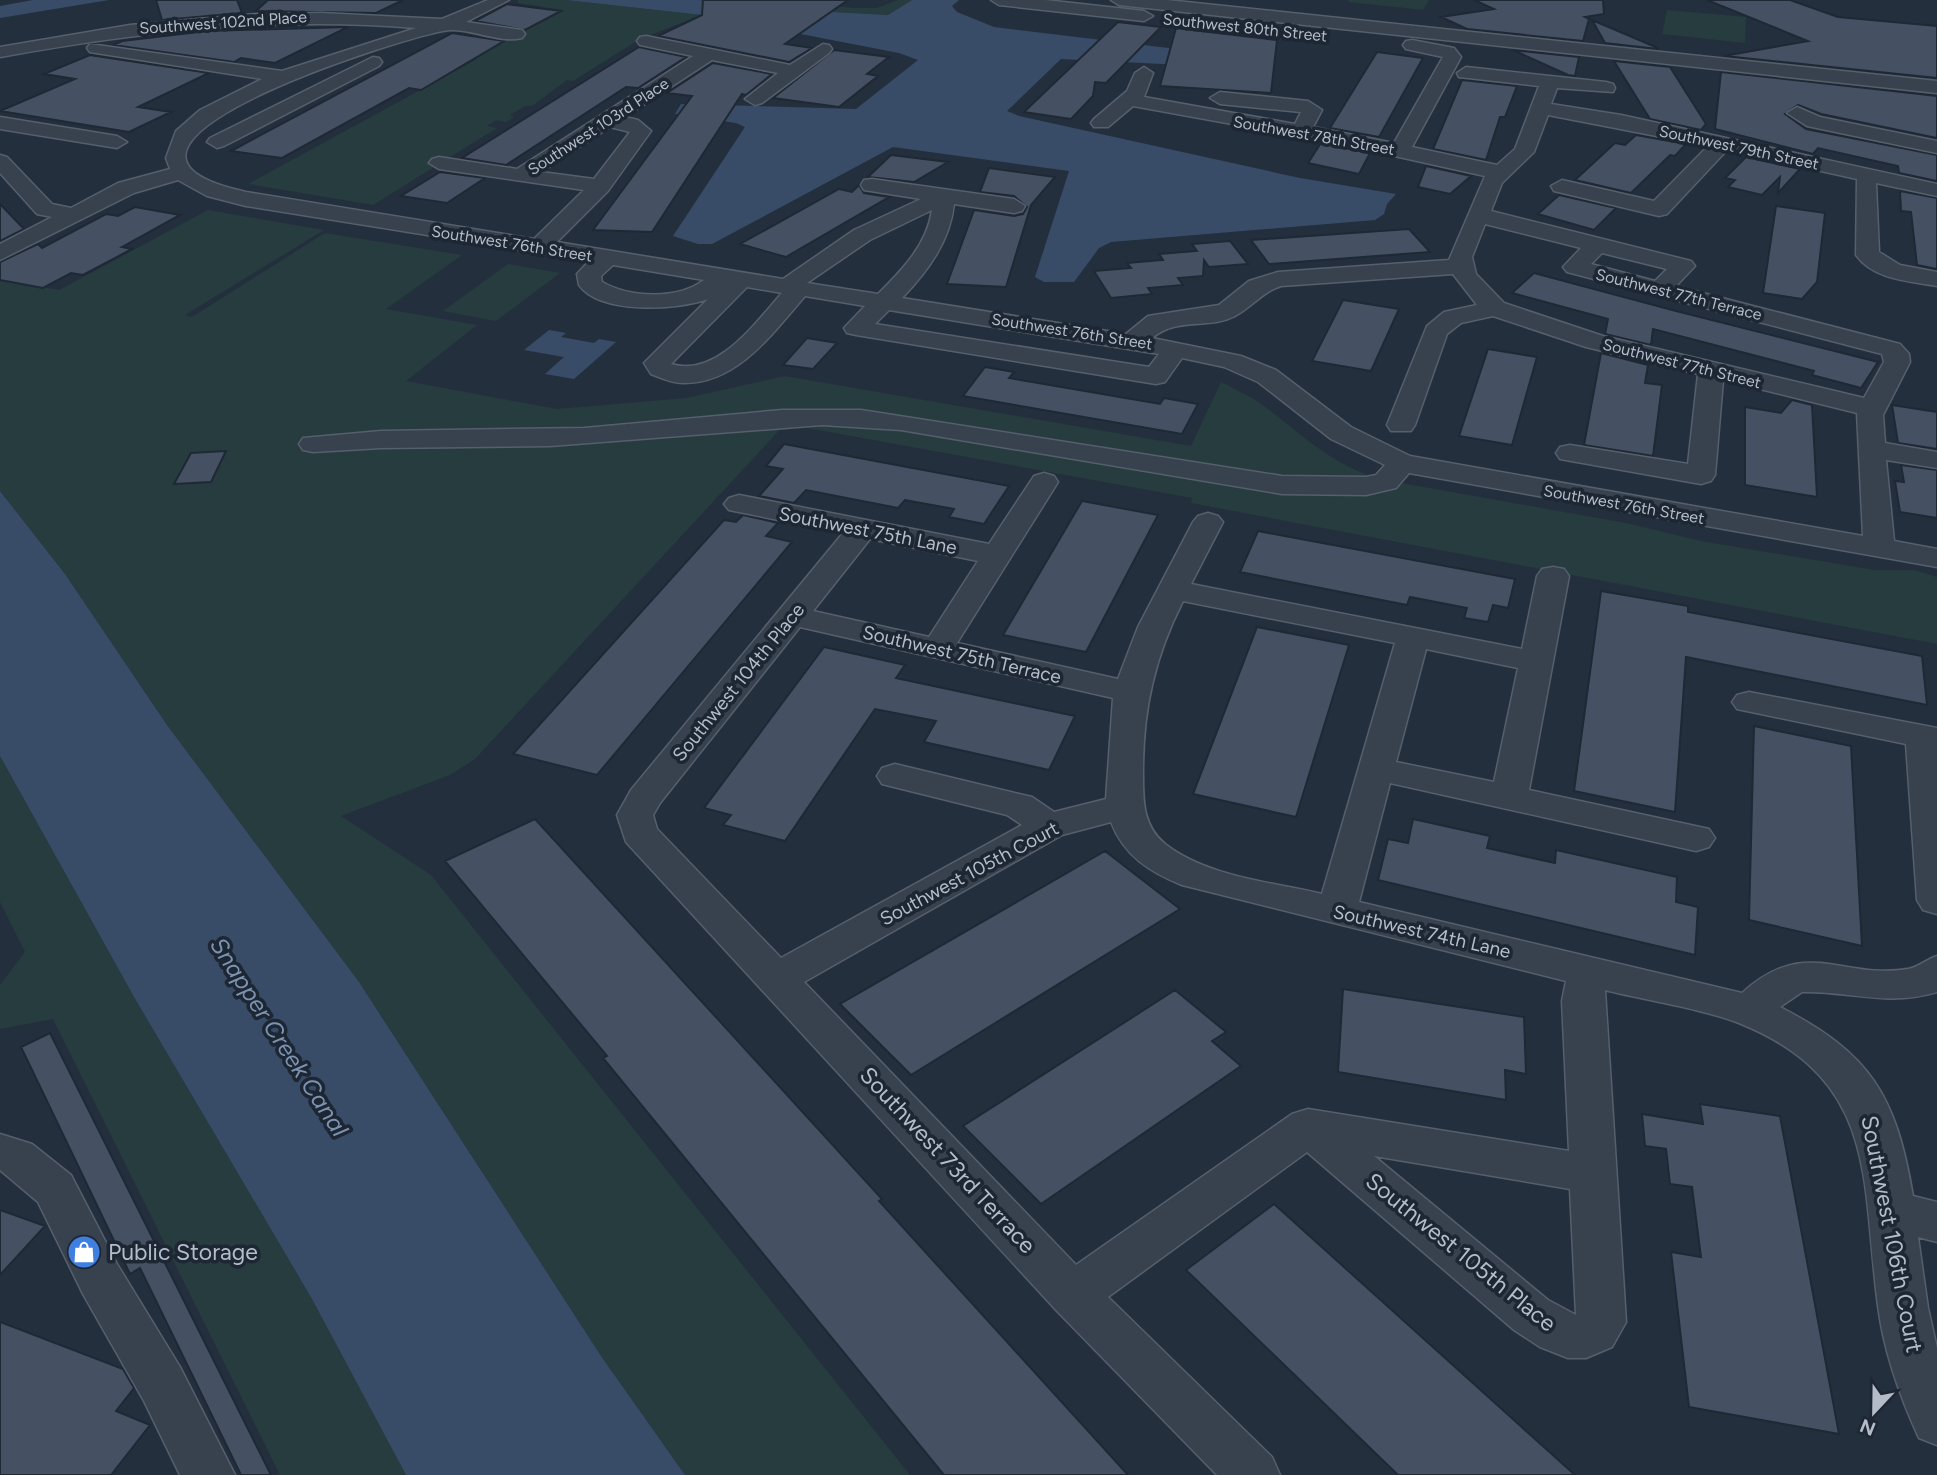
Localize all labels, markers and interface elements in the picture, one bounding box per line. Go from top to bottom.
street label: Southwest 102nd Place [139,7,308,38]
street label: Southwest 80th Street [1162,9,1328,46]
street label: Southwest 103rd Place [524,74,672,179]
street label: Southwest 78th Street [1232,112,1396,159]
street label: Southwest 79th Street [1657,121,1821,174]
street label: Southwest 76th Street [430,221,594,266]
street label: Southwest 77th Terrace [1594,265,1764,324]
street label: Southwest 76th Street [990,309,1154,354]
street label: Southwest 77th Street [1601,335,1763,392]
street label: Southwest 76th Street [1542,481,1706,528]
street label: Southwest 75th Lane [777,502,959,559]
street label: Southwest 104th Place [668,599,809,766]
street label: Southwest 75th Terrace [860,620,1063,689]
street label: Southwest 105th Court [876,817,1063,930]
street label: Southwest 74th Lane [1331,900,1513,963]
water label: Snapper Creek Canal [204,932,355,1142]
street label: Southwest 73rd Terrace [854,1061,1042,1259]
street label: Southwest 106th Court [1855,1113,1929,1355]
street label: Southwest 105th Place [1360,1167,1562,1337]
shop icon: Public Storage [65,1233,103,1271]
place label: Public Storage [108,1238,258,1266]
north arrow [1839,1377,1909,1447]
text: N [1857,1414,1879,1441]

